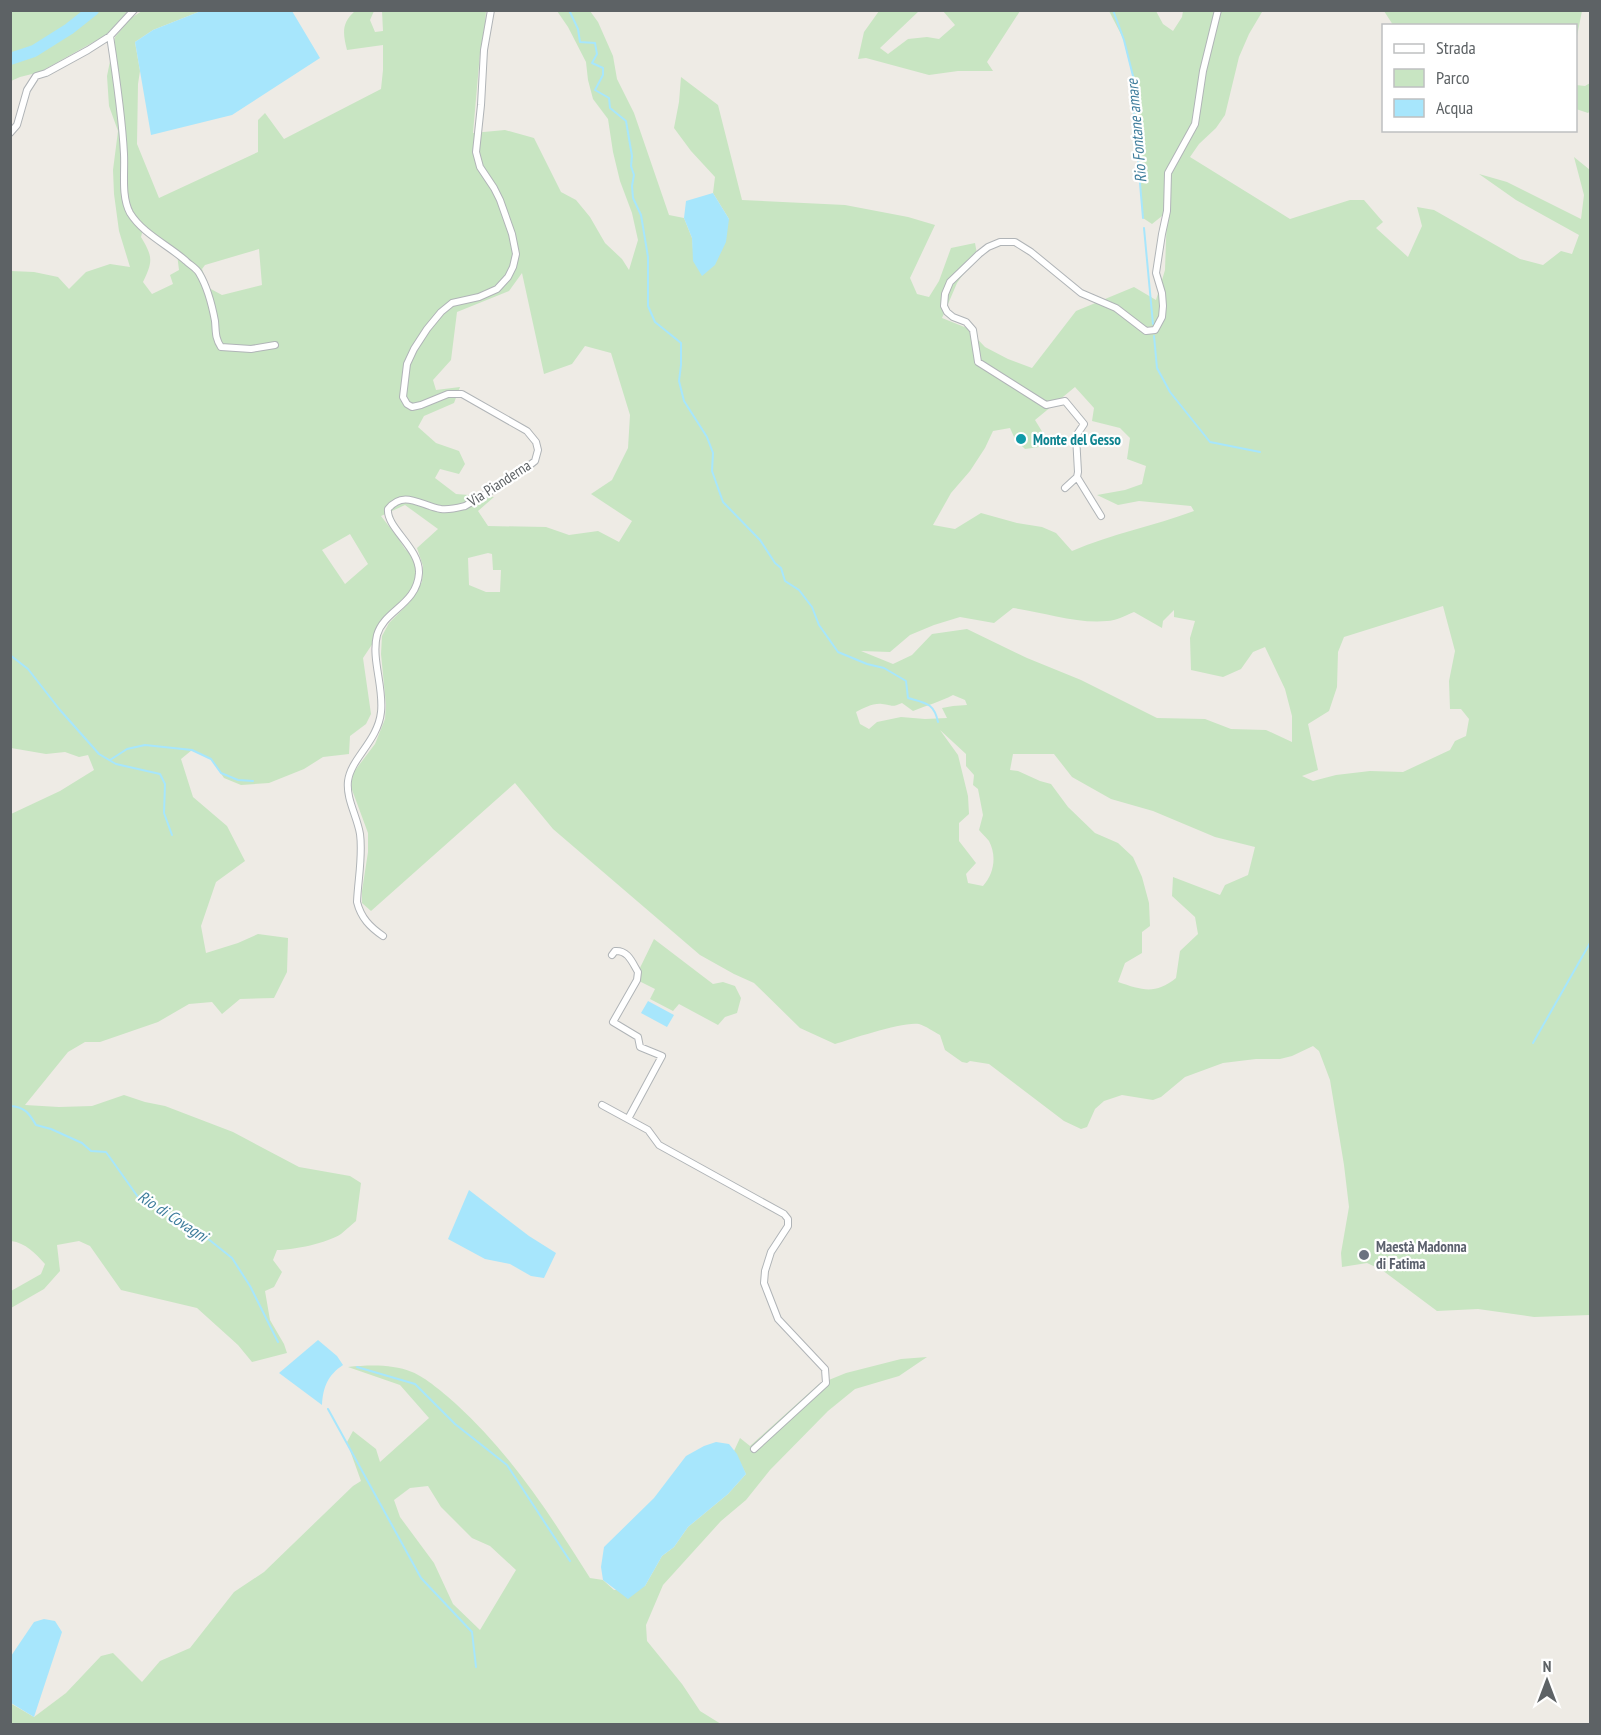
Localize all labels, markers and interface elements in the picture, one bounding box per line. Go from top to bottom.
legend [1382,24,1577,132]
text: Strada [1436,36,1476,59]
text: Parco [1436,66,1470,89]
water label: Rio Fontane amare [1121,77,1150,184]
text: Acqua [1436,96,1473,119]
place label: Monte del Gesso [1033,430,1121,449]
marker: Monte del Gesso [1014,432,1028,446]
street label: Via Pianderna [463,456,534,511]
water label: Rio di Covagni [134,1186,214,1247]
place label: Maestà Madonna di Fatima [1376,1237,1467,1273]
marker: Maestà Madonna di Fatima [1357,1248,1371,1262]
north arrow [1517,1651,1577,1711]
text: N [1543,1656,1551,1676]

